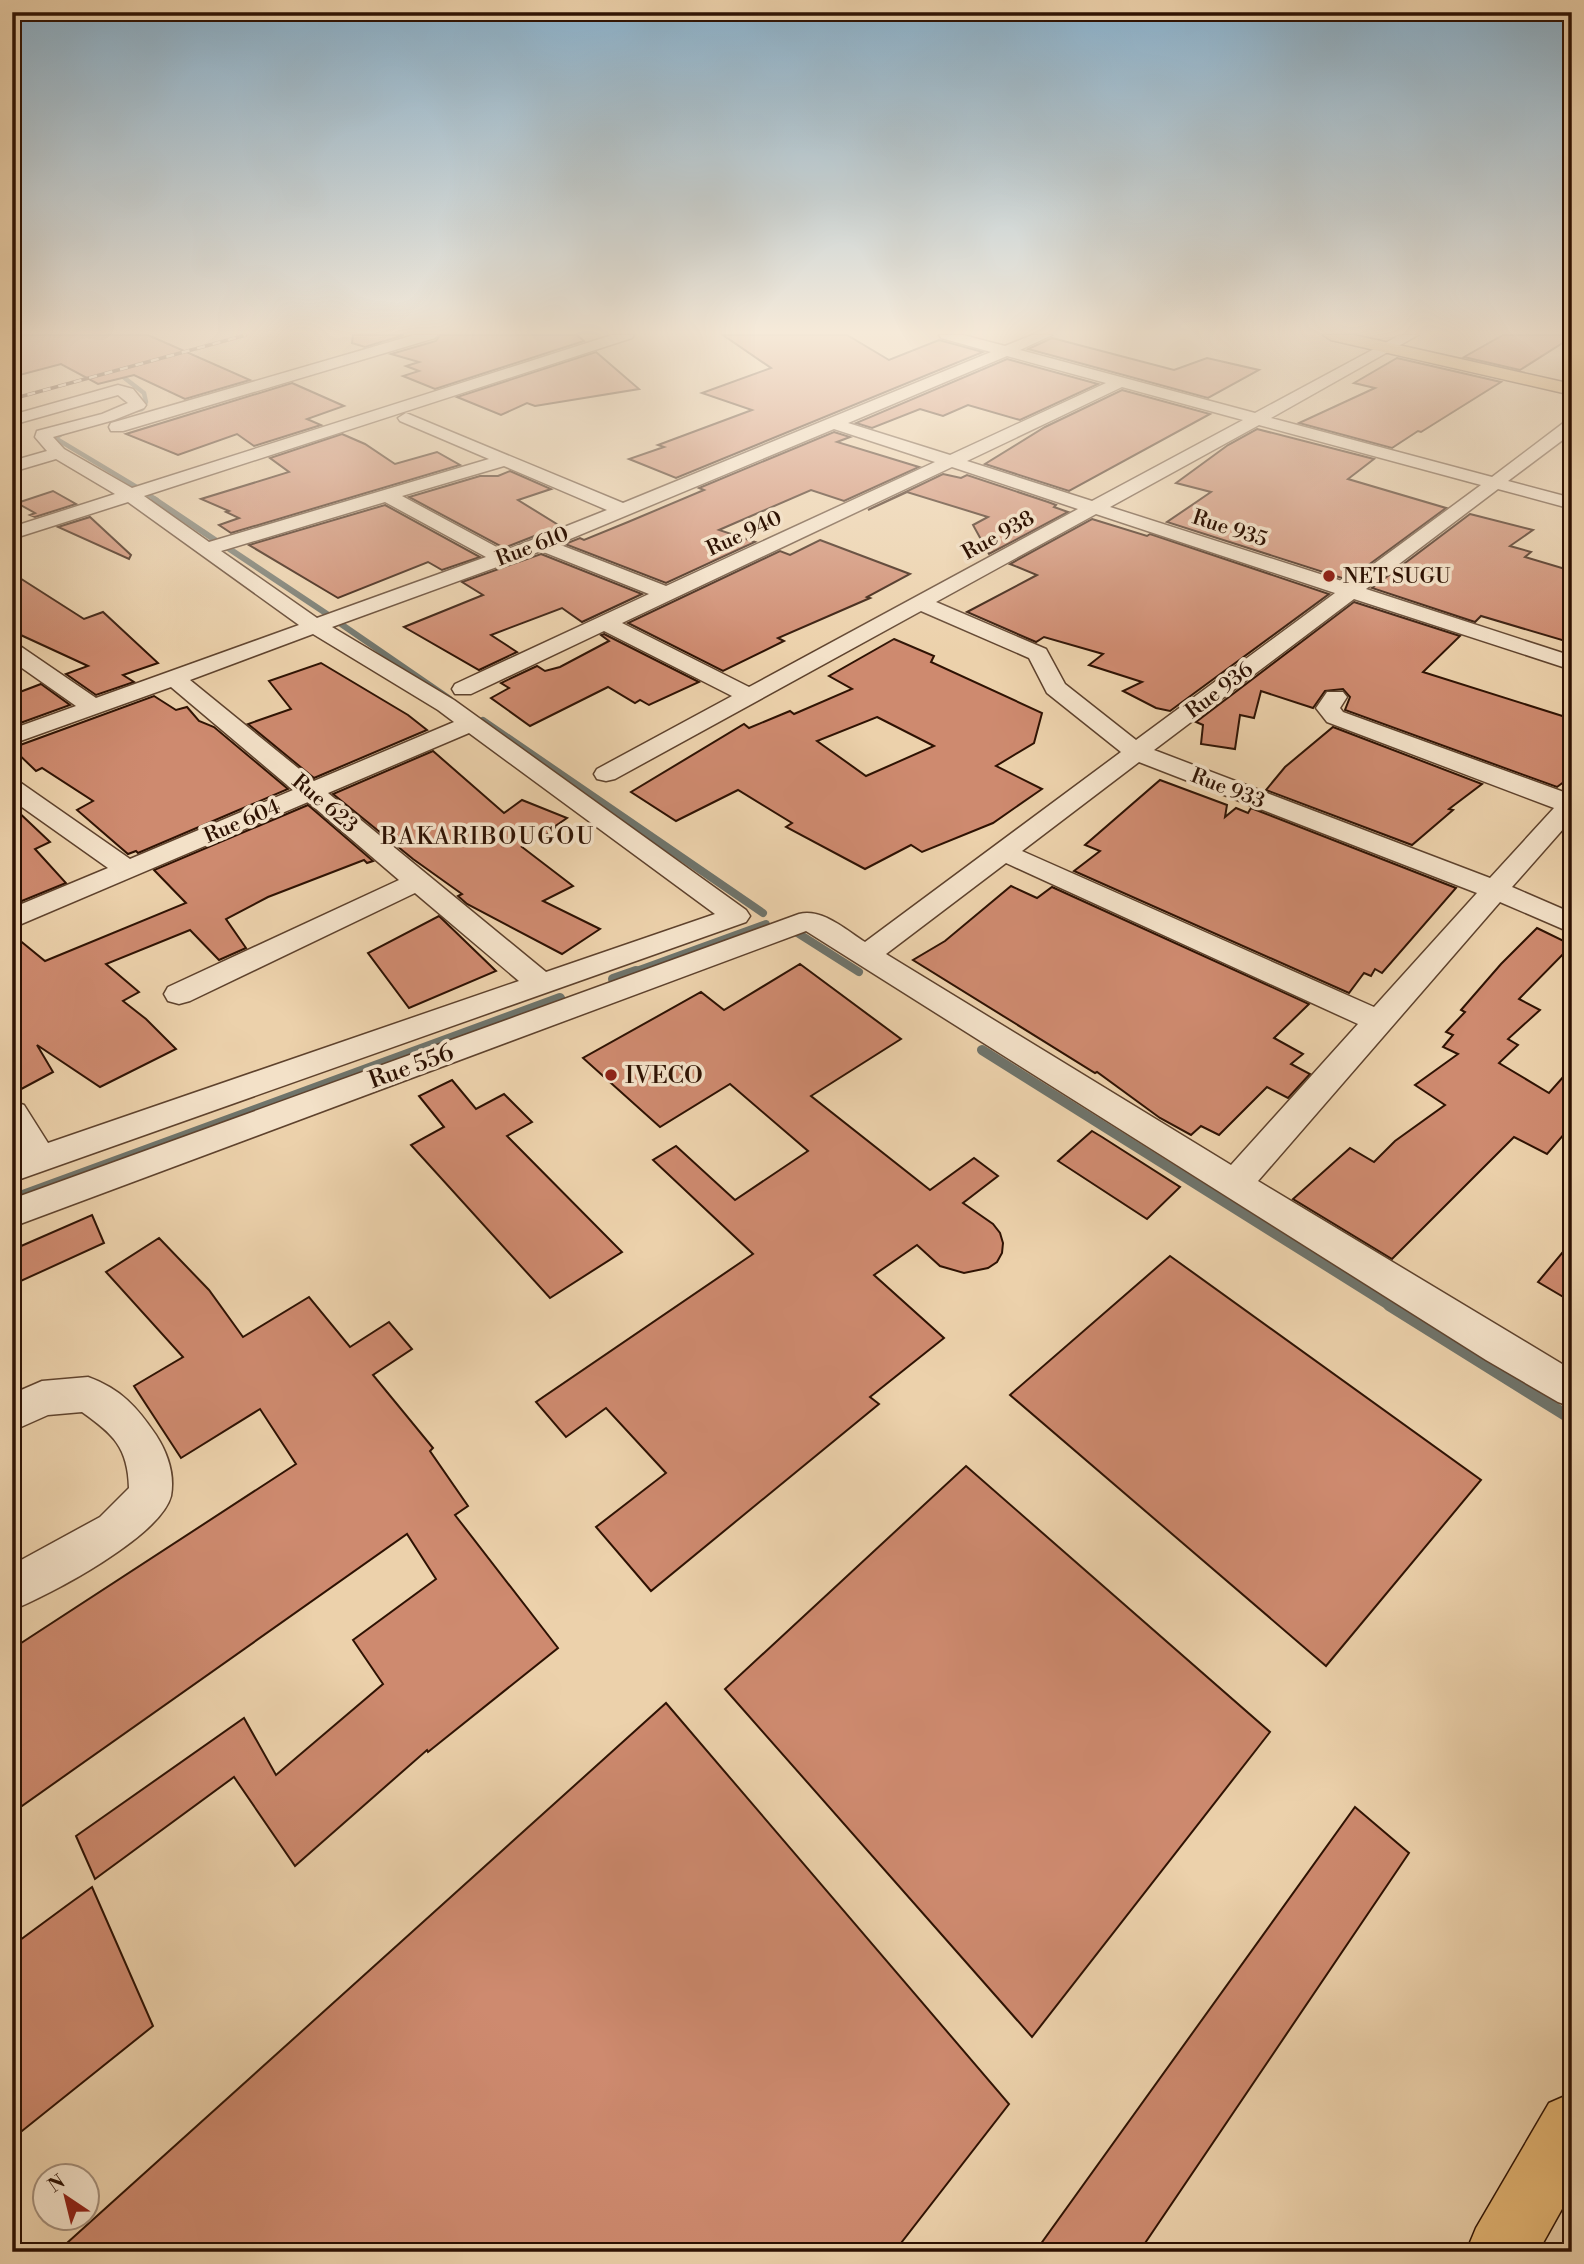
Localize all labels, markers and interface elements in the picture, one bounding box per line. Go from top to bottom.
street label: Rue 940 [702,505,786,563]
street label: Rue 938 [958,505,1039,566]
street label: Rue 935 [1189,505,1270,553]
street label: Rue 610 [492,521,572,573]
place label: NET SUGU [1343,564,1451,590]
marker: NET SUGU [1321,568,1337,584]
street label: Rue 936 [1180,657,1259,725]
street label: Rue 933 [1187,763,1268,815]
street label: Rue 623 [286,769,362,839]
street label: Rue 604 [200,794,285,850]
district label: BAKARIBOUGOU [380,823,595,851]
street label: Rue 556 [365,1038,458,1096]
place label: IVECO [625,1061,703,1091]
marker: IVECO [603,1067,619,1083]
north arrow [32,2162,102,2232]
text: N [44,2170,70,2198]

